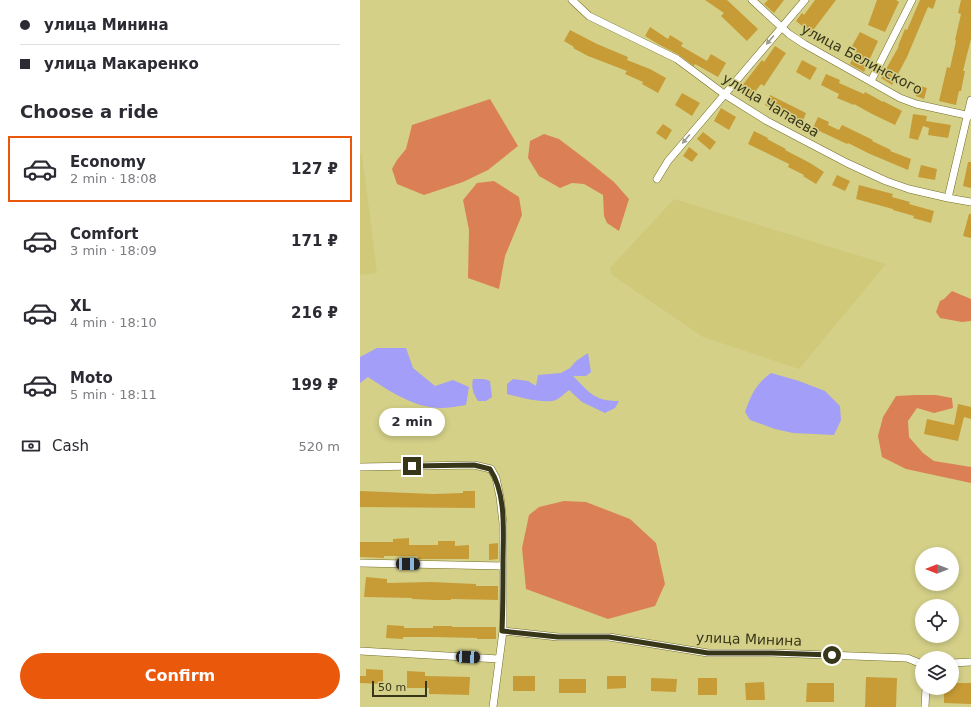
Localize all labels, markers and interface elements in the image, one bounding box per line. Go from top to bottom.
text: улица Минина [44,16,169,34]
street label: улица Белинского [799,20,925,98]
one-way arrow [765,35,774,45]
text: улица Макаренко [44,55,199,73]
street label: улица Чапаева [720,70,822,140]
text: Choose a ride [20,101,159,122]
one-way arrow [682,134,691,145]
icon: car [22,151,58,187]
text: Economy [70,153,146,171]
text: 127 ₽ [291,160,338,178]
text: 2 min · 18:08 [70,171,157,186]
icon: car [22,223,58,259]
text: Comfort [70,225,138,243]
text: 171 ₽ [291,232,338,250]
text: 3 min · 18:09 [70,243,157,258]
icon: car [22,295,58,331]
text: XL [70,297,91,315]
text: 216 ₽ [291,304,338,322]
text: 4 min · 18:10 [70,315,157,330]
icon: car [22,367,58,403]
text: Moto [70,369,113,387]
text: 199 ₽ [291,376,338,394]
text: 5 min · 18:11 [70,387,157,402]
callout: 2 min [379,408,445,436]
text: 2 min [392,414,432,429]
icon: cash [20,435,42,457]
text: Cash [52,437,89,455]
text: 520 m [298,439,340,454]
route end [403,457,421,475]
north arrow [915,547,959,591]
map controls [915,547,959,695]
car [396,558,420,570]
button: locate [915,599,959,643]
street label: улица Минина [696,629,802,649]
route start [823,646,841,664]
car [456,650,480,664]
button: layers [915,651,959,695]
button: Confirm [20,653,340,699]
scale bar [372,679,427,698]
text: 50 m [378,681,406,694]

